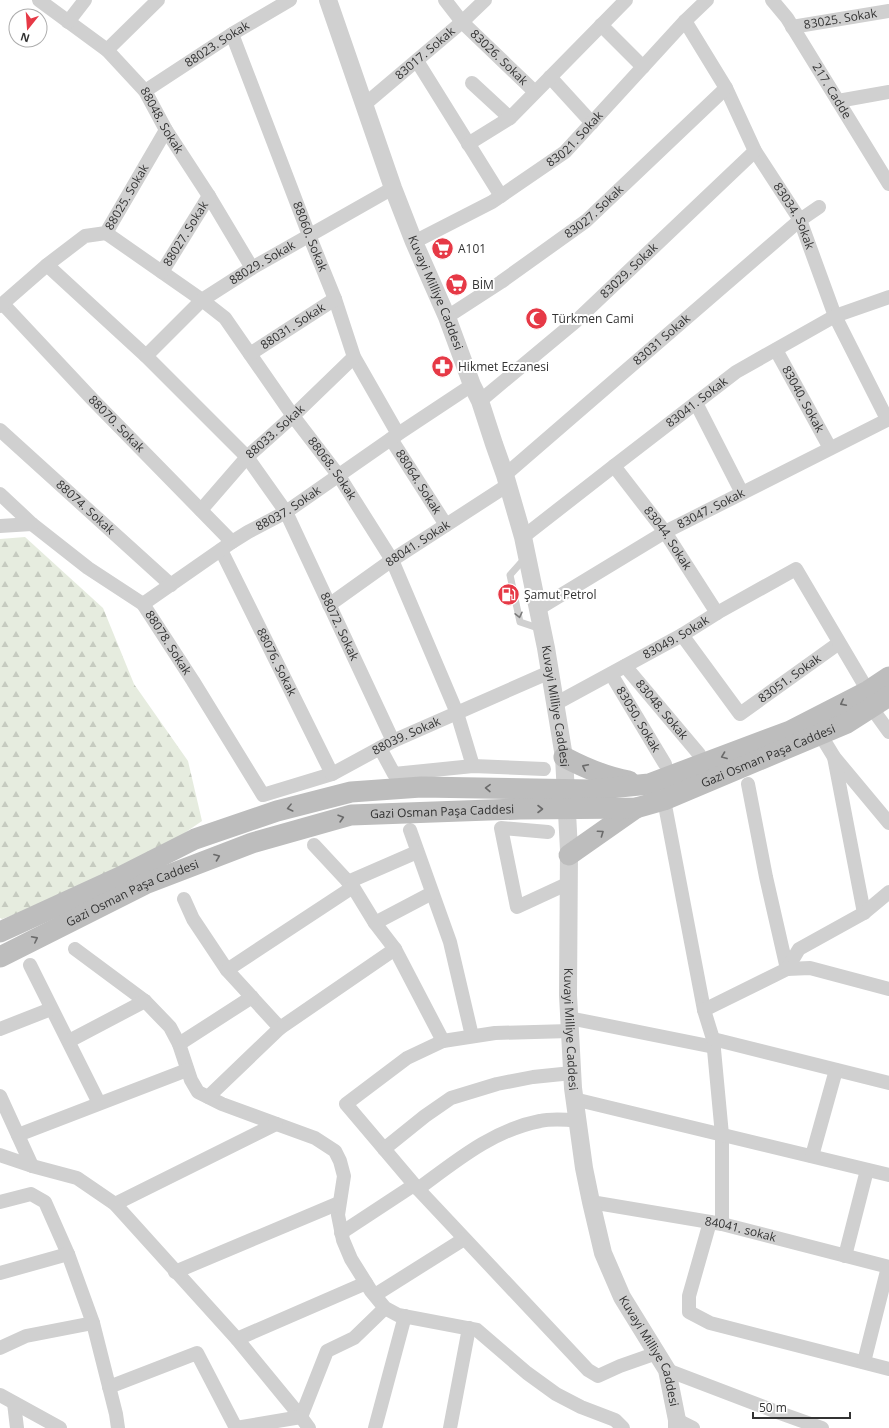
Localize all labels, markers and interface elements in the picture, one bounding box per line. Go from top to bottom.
street label: 83025. Sokak [802,4,879,33]
north arrow [8,8,48,48]
street label: 88023. Sokak [181,16,253,71]
street label: 83017. Sokak [391,22,459,83]
street label: 83026. Sokak [467,25,532,89]
text: N [18,30,31,47]
street label: 217. Cadde [809,60,856,122]
street label: 88048. Sokak [136,84,188,157]
street label: 83021. Sokak [543,107,607,170]
street label: 88025. Sokak [101,160,153,233]
street label: 83034. Sokak [770,179,819,252]
street label: 83027. Sokak [561,180,627,242]
street label: 88027. Sokak [159,197,212,269]
street label: 88060. Sokak [289,199,332,274]
street label: Kuvayi Milliye Caddesi [404,233,467,352]
street label: 88029. Sokak [226,236,299,288]
supermarket icon: A101 [430,236,456,262]
street label: 83029. Sokak [596,238,662,302]
place label: A101 [458,240,486,257]
supermarket icon: BİM [443,272,469,298]
place label: BİM [472,276,494,293]
street label: 88031. Sokak [257,298,329,353]
mosque icon: Türkmen Cami [524,306,550,332]
street label: 83031 Sokak [629,309,694,369]
place label: Türkmen Cami [552,310,634,327]
pharmacy icon: Hikmet Eczanesi [430,354,456,380]
place label: Hikmet Eczanesi [458,358,549,375]
street label: 83040. Sokak [778,362,829,436]
street label: 83041. Sokak [662,372,731,431]
street label: 88070. Sokak [85,391,149,456]
street label: 88033. Sokak [242,400,308,462]
street label: 88068. Sokak [304,433,361,503]
street label: 88064. Sokak [392,446,446,518]
street label: 88074. Sokak [53,476,119,538]
street label: 88037. Sokak [252,481,324,535]
street label: 83047. Sokak [674,484,748,533]
street label: 83044. Sokak [640,503,696,573]
street label: 88041. Sokak [382,515,454,570]
fuel station icon: Şamut Petrol [496,582,522,608]
place label: Şamut Petrol [524,586,597,603]
street label: 88072. Sokak [317,589,364,664]
street label: 88078. Sokak [141,607,196,679]
one-way arrow [514,611,522,618]
street label: 83049. Sokak [640,611,713,663]
street label: 88076. Sokak [253,625,301,699]
street label: Kuvayi Milliye Caddesi [538,644,574,767]
street label: 83051. Sokak [754,649,825,706]
street label: 83048. Sokak [632,676,693,744]
street label: 83050. Sokak [612,683,665,756]
one-way arrow [840,699,847,706]
street label: 88039. Sokak [369,712,444,759]
street label: Gazi Osman Paşa Caddesi [698,720,838,792]
one-way arrow [721,751,728,759]
one-way arrow [582,765,589,772]
one-way arrow [485,784,491,792]
street label: Gazi Osman Paşa Caddesi [370,800,515,822]
one-way arrow [287,803,294,812]
one-way arrow [537,805,543,813]
one-way arrow [337,814,344,823]
one-way arrow [597,830,604,838]
one-way arrow [213,853,220,861]
street label: Gazi Osman Paşa Caddesi [63,855,201,930]
one-way arrow [31,937,38,944]
street label: Kuvayi Milliye Caddesi [560,968,582,1092]
street label: 84041. sokak [704,1212,779,1246]
street label: Kuvayi Milliye Caddesi [615,1292,683,1408]
scale bar [753,1394,850,1420]
text: 50 m [759,1399,787,1416]

